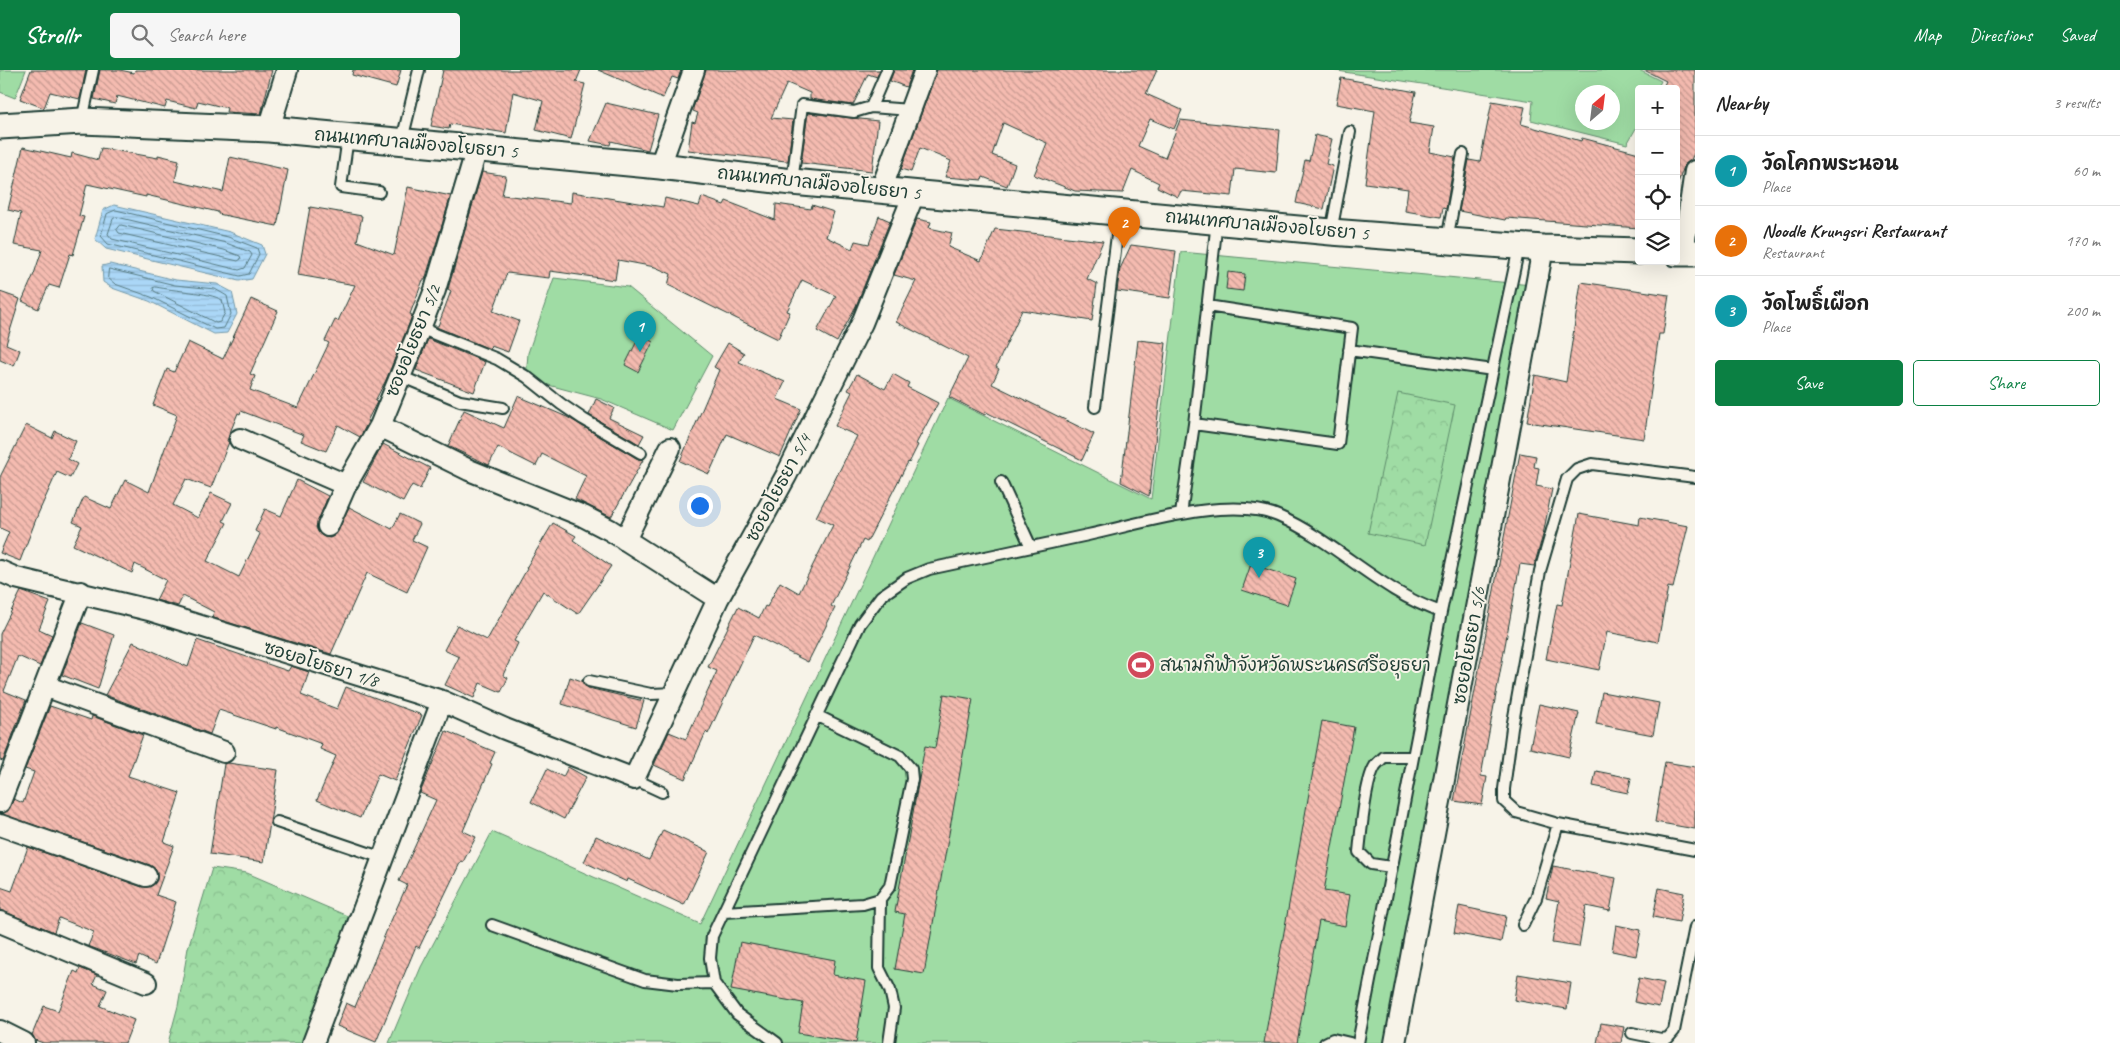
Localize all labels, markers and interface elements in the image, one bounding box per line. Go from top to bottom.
search box [110,13,460,58]
text: Strollr [25,20,80,50]
icon: search [128,21,156,49]
text: Search here [168,23,245,47]
text: Map [1914,24,1941,46]
text: Directions [1969,24,2032,46]
text: Saved [2060,24,2095,46]
north arrow [1575,85,1620,130]
map controls [1635,85,1680,265]
button: + [1635,85,1680,130]
text: Nearby [1715,90,1768,116]
text: 3 results [2053,93,2100,113]
street label: ถนนเทศบาลเมืองอโยธยา 5 [313,121,520,163]
button: − [1635,130,1680,175]
text: วัดโคกพระนอน [1762,152,1899,176]
street label: ถนนเทศบาลเมืองอโยธยา 5 [716,159,923,205]
text: 1 [1727,161,1735,181]
text: 60 m [2073,161,2100,181]
button: locate [1635,175,1680,220]
text: Place [1762,177,1790,197]
street label: ถนนเทศบาลเมืองอโยธยา 5 [1164,203,1371,245]
pin: 2 [1108,207,1140,248]
text: Noodle Krungsri Restaurant [1762,219,1945,243]
button: layers [1635,220,1680,265]
text: 2 [1727,231,1735,251]
text: 170 m [2066,231,2100,251]
text: Restaurant [1762,243,1824,263]
street label: ซอยอโยธยา 5/2 [379,279,446,400]
text: วัดโพธิ์เผือก [1762,292,1869,316]
text: 3 [1727,301,1735,321]
text: 200 m [2066,301,2100,321]
pin: 1 [624,311,656,352]
text: Place [1762,317,1790,337]
button: Save [1715,360,1903,406]
button: Share [1913,360,2100,406]
street label: ซอยอโยธยา 5/4 [739,428,817,546]
your location [687,493,713,519]
pin: 3 [1243,537,1275,578]
street label: ซอยอโยธยา 5/6 [1446,584,1490,706]
street label: ซอยอโยธยา 1/8 [261,634,383,692]
sports icon: สนามกีฬาจังหวัดพระนครศรีอยุธยา [1126,650,1156,680]
place label: สนามกีฬาจังหวัดพระนครศรีอยุธยา [1160,653,1431,679]

